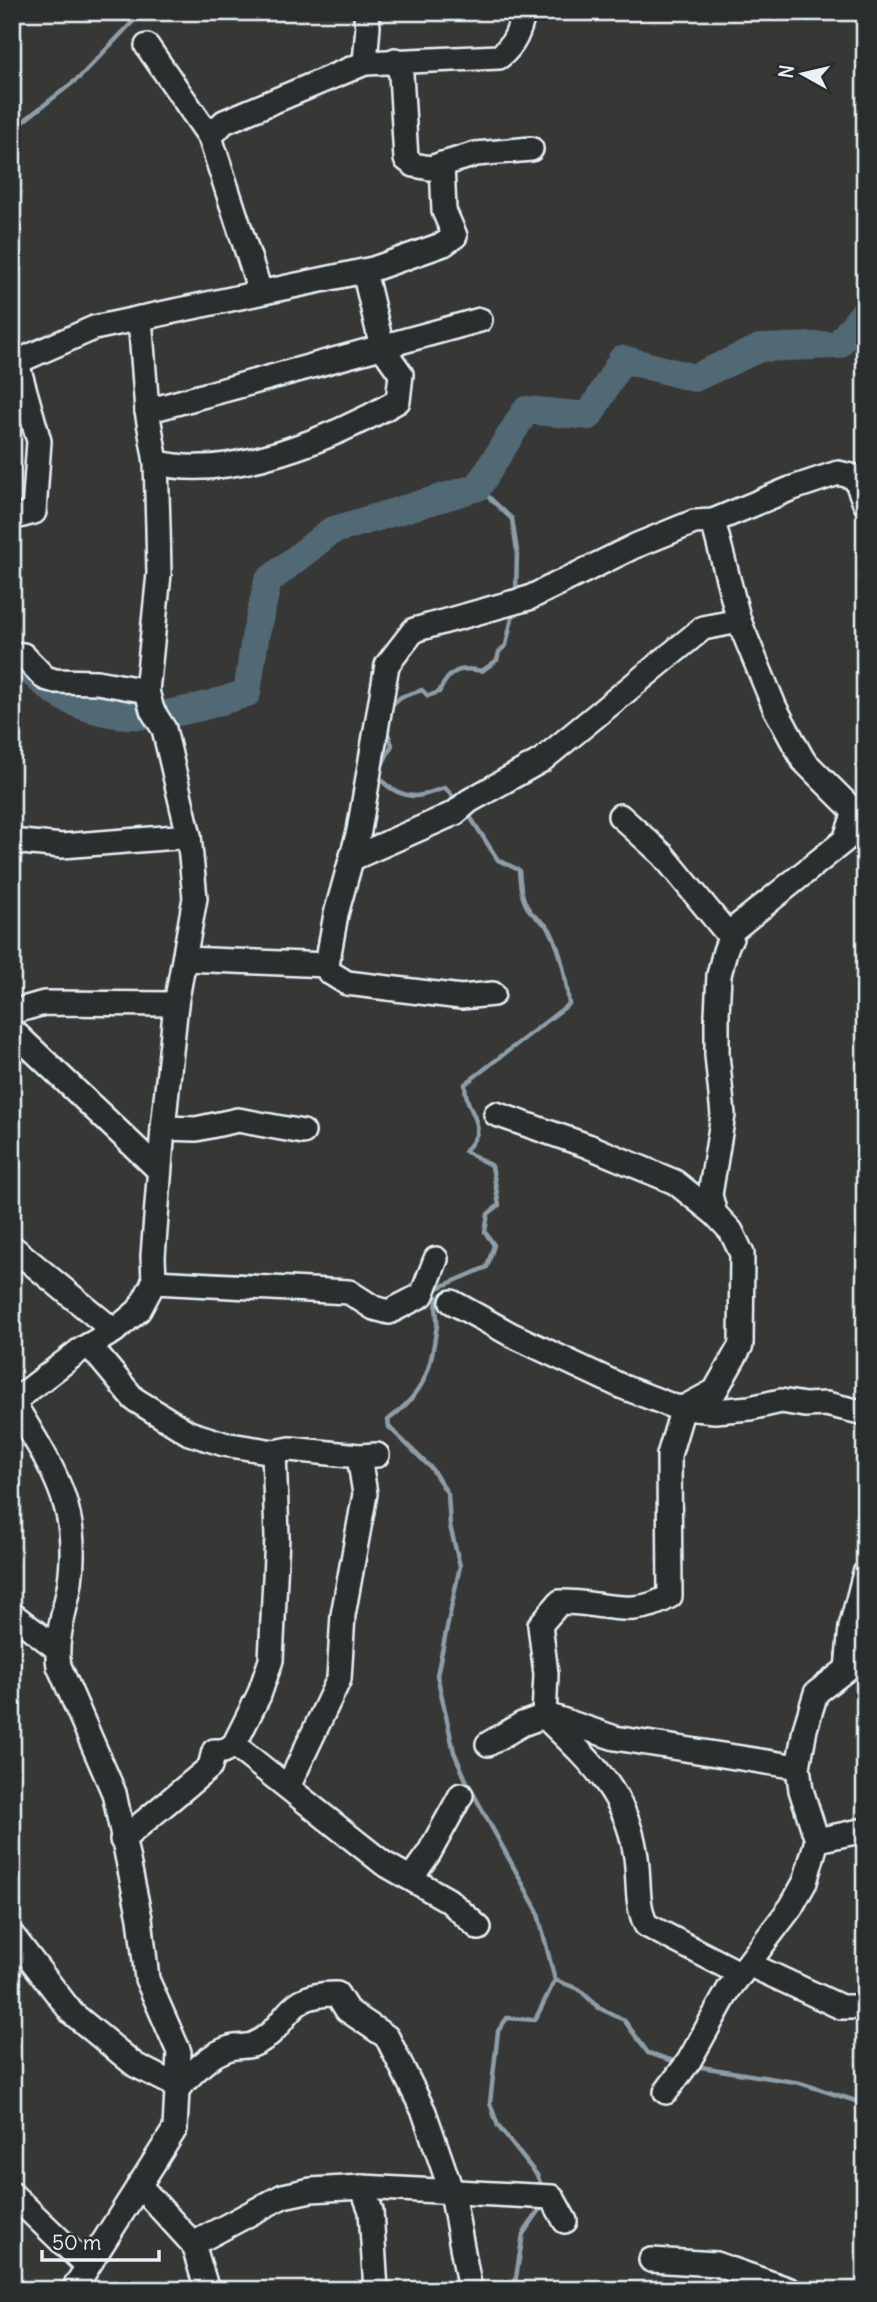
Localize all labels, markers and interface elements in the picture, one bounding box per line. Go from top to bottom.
north arrow [768,38,838,108]
text: N [773,63,799,80]
scale bar [42,2218,159,2262]
text: 50 m [52,2229,101,2256]

